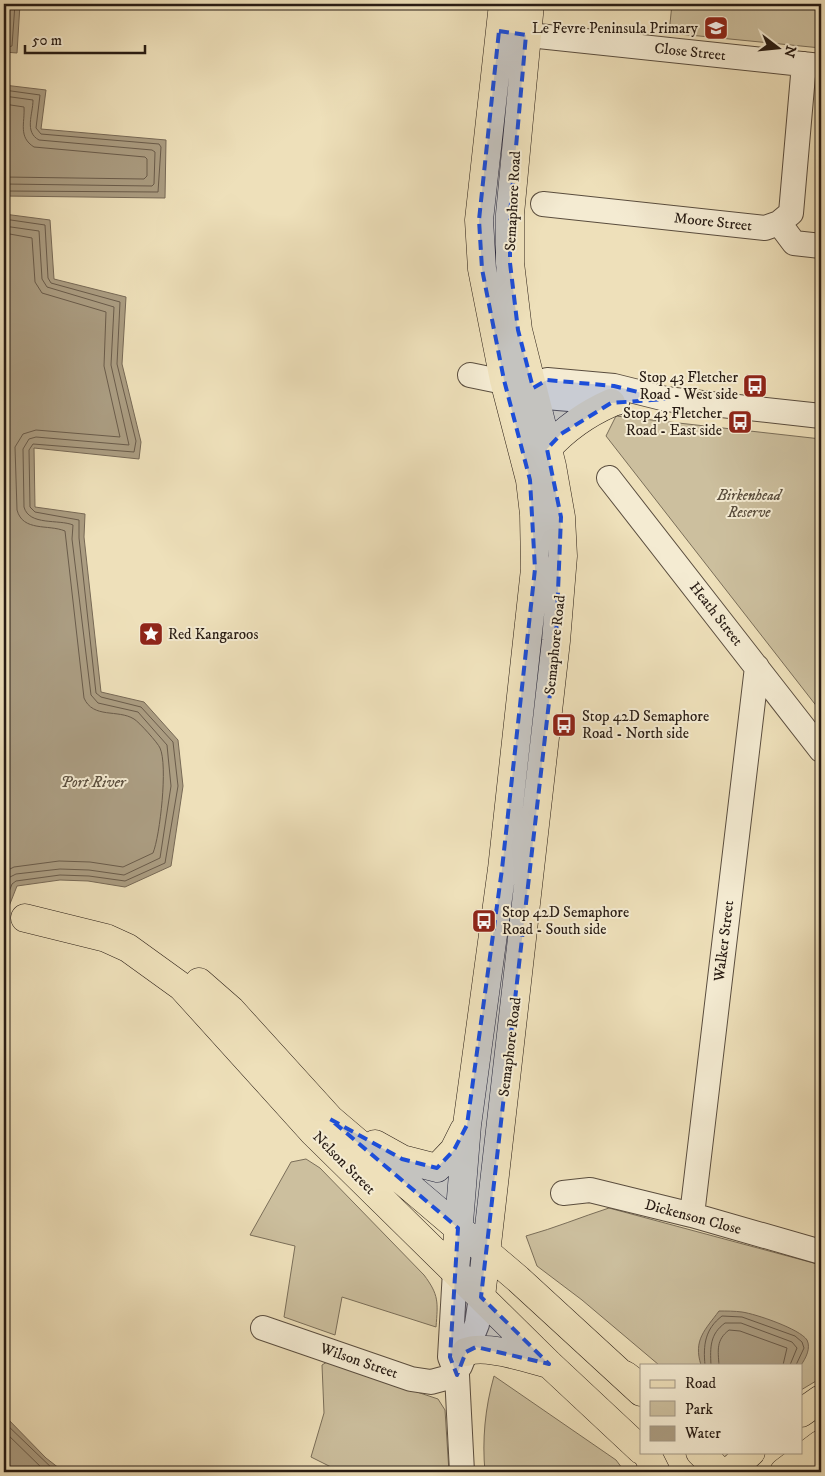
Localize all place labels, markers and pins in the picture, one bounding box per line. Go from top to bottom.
school or university icon: Le Fevre Peninsula Primary [703,15,729,41]
place label: Le Fevre Peninsula Primary [532,19,699,38]
place label: Stop 43 Fletcher Road - West side [639,368,738,404]
bus stop icon: Stop 43 Fletcher Road - West side [742,373,768,399]
place label: Stop 43 Fletcher Road - East side [623,404,722,440]
bus stop icon: Stop 43 Fletcher Road - East side [727,409,753,435]
place icon: Red Kangaroos [138,621,164,647]
place label: Red Kangaroos [168,625,258,644]
place label: Stop 42D Semaphore Road - North side [582,707,709,743]
bus stop icon: Stop 42D Semaphore Road - North side [551,712,577,738]
place label: Stop 42D Semaphore Road - South side [502,903,629,939]
bus stop icon: Stop 42D Semaphore Road - South side [471,908,497,934]

